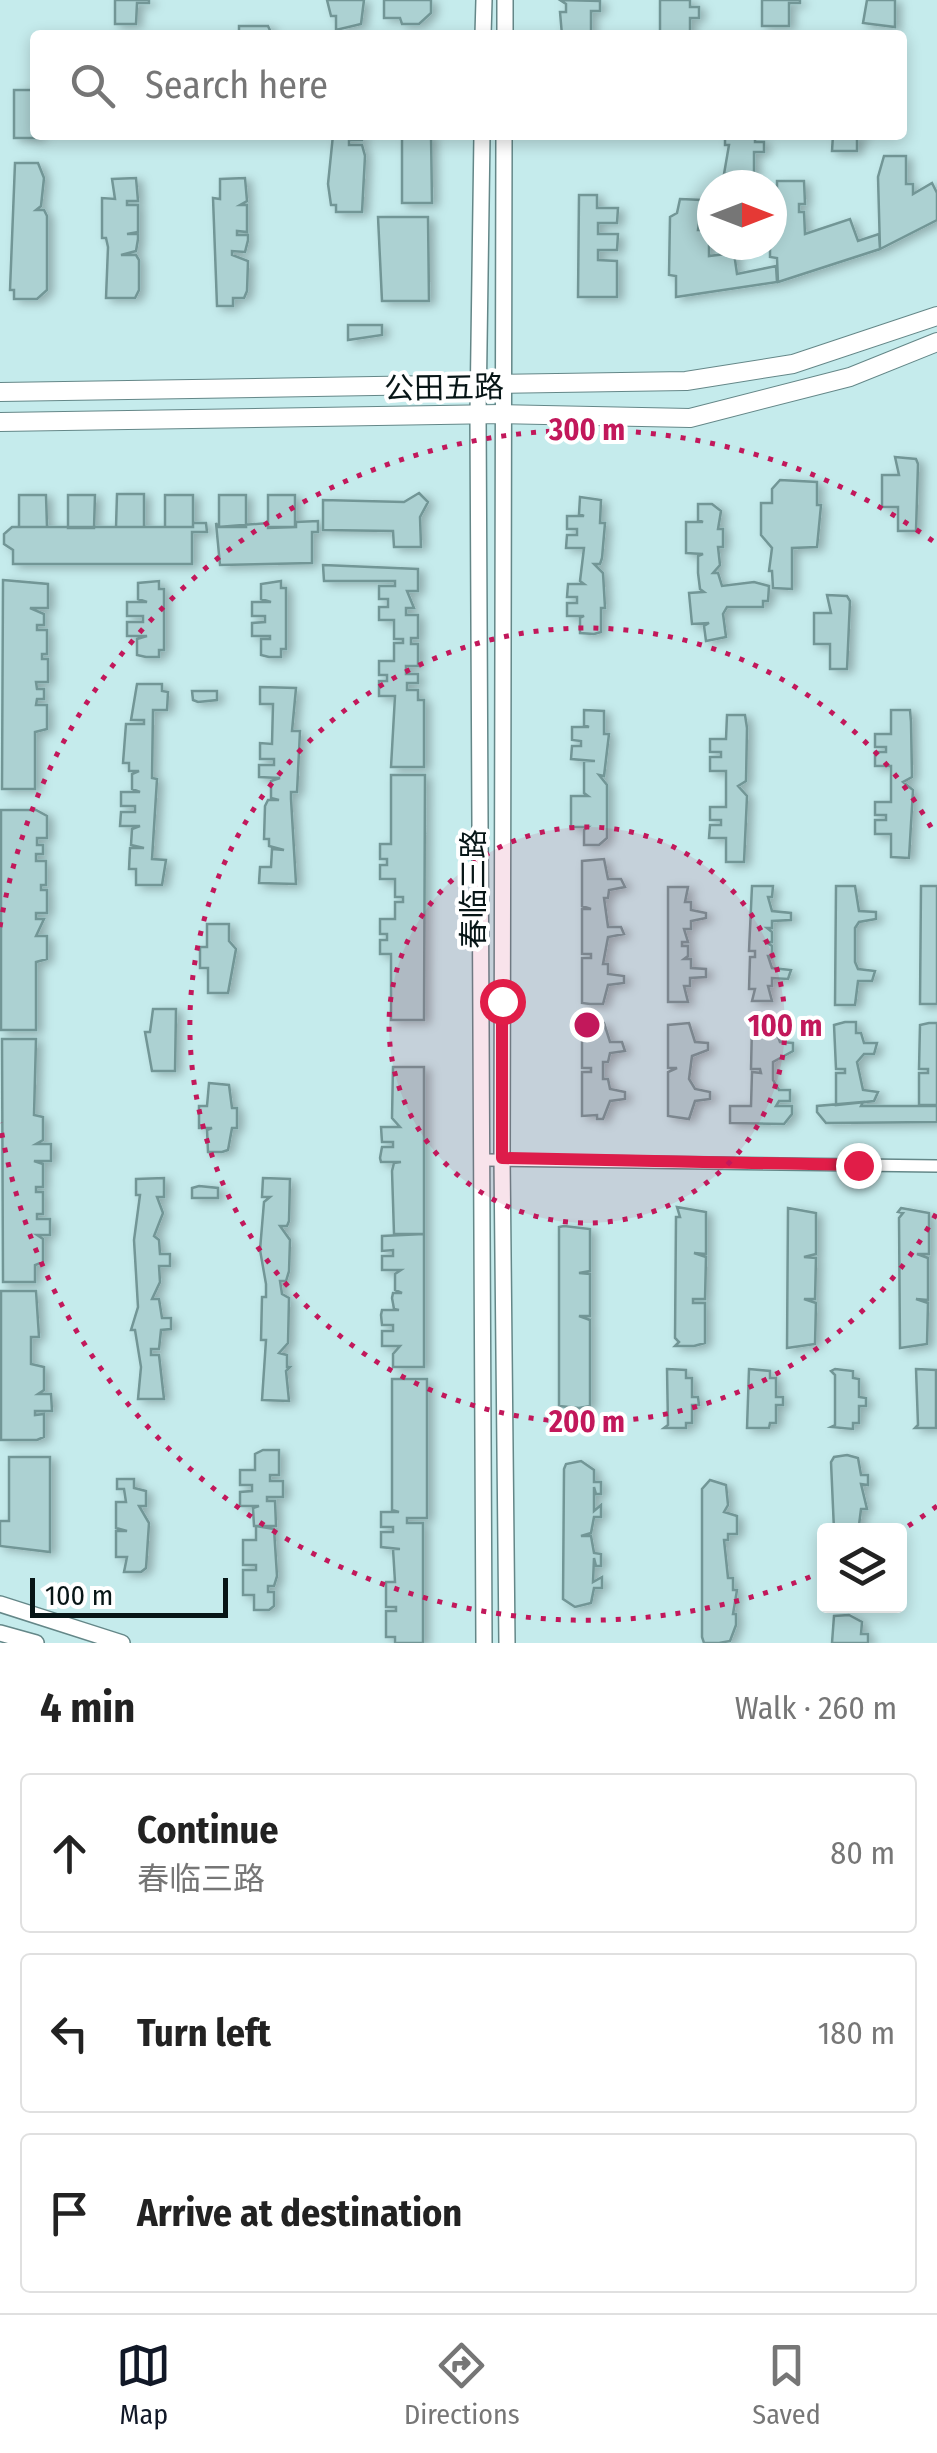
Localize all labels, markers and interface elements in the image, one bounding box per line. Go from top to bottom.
search box [30,30,907,140]
icon: search [65,58,120,113]
text: Search here [145,62,328,108]
north arrow [697,170,787,260]
street label: 公田五路 [384,369,504,407]
text: 300 m [548,412,625,448]
street label: 春临三路 [456,829,492,949]
route start [480,979,526,1025]
centre of rings [569,1007,605,1043]
text: 100 m [748,1008,822,1044]
route end [836,1143,882,1189]
text: 200 m [548,1404,625,1440]
map controls [817,1523,907,1613]
button: layers [817,1523,907,1613]
scale bar [30,1573,228,1618]
text: 100 m [45,1579,113,1612]
text: 4 min [40,1683,135,1733]
text: Walk · 260 m [735,1689,897,1727]
text: Continue [137,1807,278,1853]
icon: ahead [42,1826,97,1881]
text: 80 m [830,1834,895,1872]
text: 春临三路 [137,1860,265,1898]
icon: left [42,2006,97,2061]
text: Turn left [137,2010,271,2056]
text: 180 m [818,2014,895,2052]
icon: arrive [42,2186,97,2241]
text: Arrive at destination [137,2190,462,2236]
tab: Map [116,2338,171,2431]
tab: Directions [404,2338,520,2431]
tab: Saved [752,2338,821,2431]

